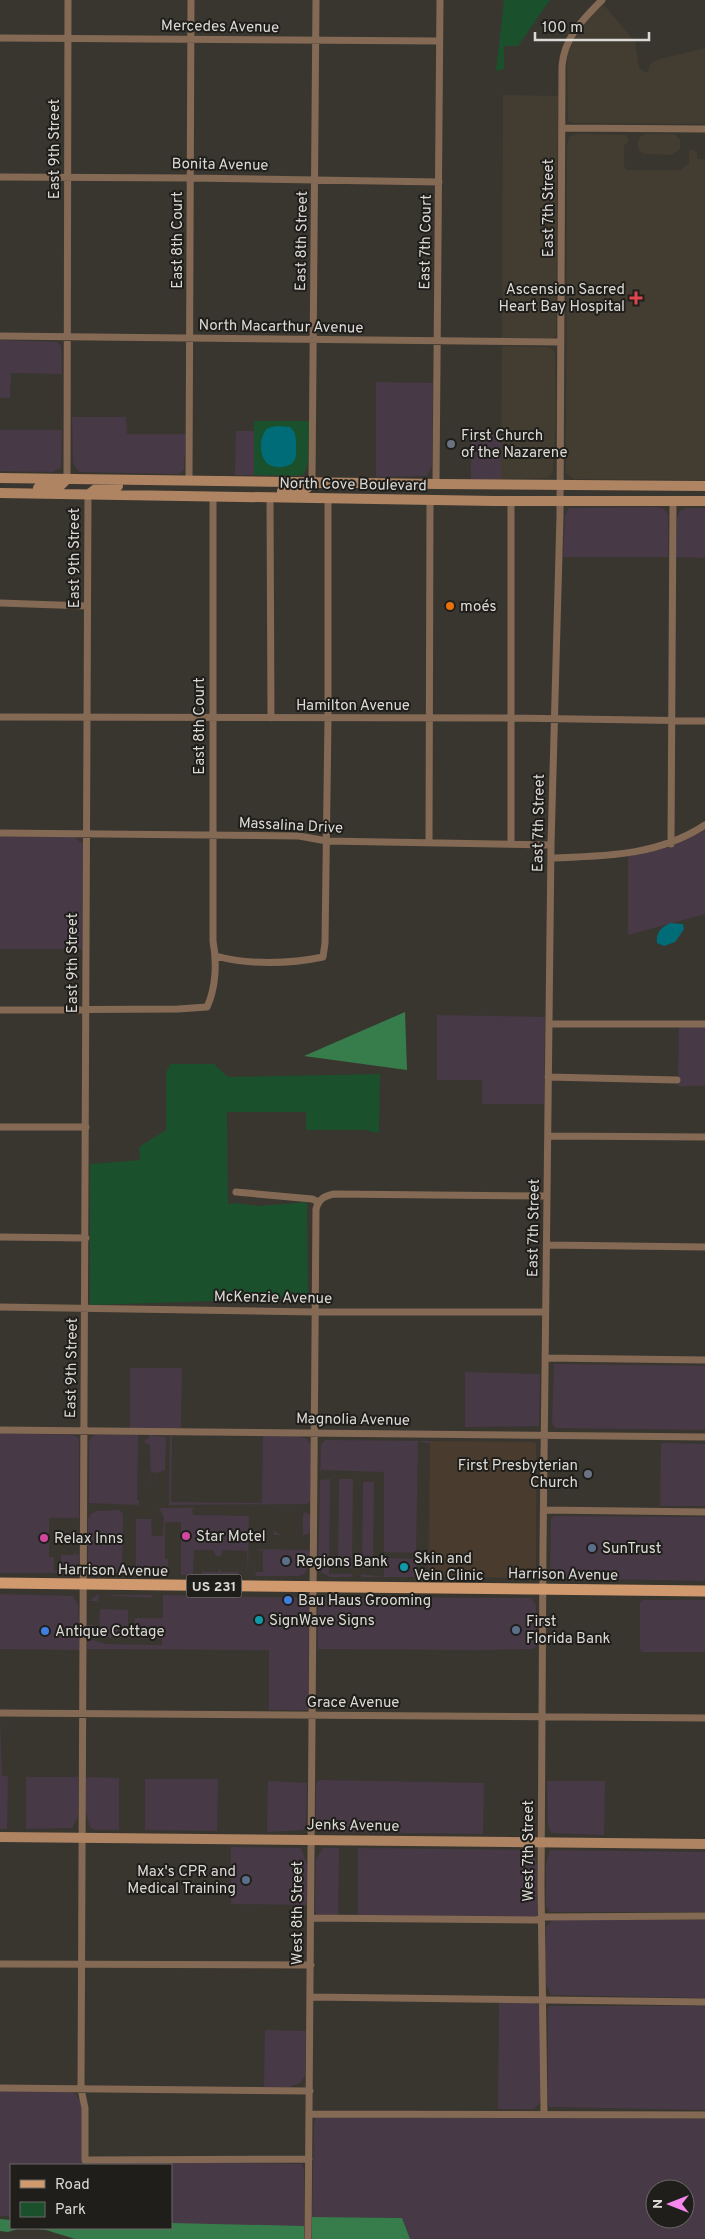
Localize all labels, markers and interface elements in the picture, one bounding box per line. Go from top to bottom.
scale bar [535,10,649,42]
street label: Mercedes Avenue [161,17,279,38]
text: 100 m [542,19,583,38]
street label: East 9th Street [46,99,65,199]
street label: Bonita Avenue [171,155,269,176]
street label: East 7th Street [540,159,559,257]
street label: East 8th Court [169,191,188,289]
street label: East 8th Street [292,191,313,291]
street label: East 7th Court [416,194,437,290]
place label: Ascension Sacred Heart Bay Hospital [498,281,625,317]
marker: Ascension Sacred Heart Bay Hospital [629,291,643,305]
street label: North Macarthur Avenue [198,317,364,338]
place label: First Church of the Nazarene [461,427,568,463]
marker: First Church of the Nazarene [445,438,457,450]
street label: North Cove Boulevard [279,475,427,496]
street label: East 9th Street [66,508,85,608]
place label: moe´s [460,598,497,617]
marker: moe´s [444,600,456,612]
street label: East 8th Court [191,677,210,775]
street label: Hamilton Avenue [296,697,410,716]
street label: East 7th Street [529,774,550,872]
street label: Massalina Drive [238,814,344,839]
street label: East 9th Street [64,913,83,1013]
street label: East 7th Street [524,1179,545,1277]
street label: McKenzie Avenue [214,1288,332,1309]
street label: East 9th Street [62,1318,83,1418]
street label: Magnolia Avenue [296,1410,410,1431]
place label: First Presbyterian Church [458,1457,578,1493]
marker: First Presbyterian Church [582,1468,594,1480]
place label: Star Motel [196,1528,266,1547]
place label: Relax Inns [54,1530,123,1549]
marker: Star Motel [180,1530,192,1542]
marker: Relax Inns [38,1532,50,1544]
place label: SunTrust [602,1540,661,1559]
marker: SunTrust [586,1542,598,1554]
place label: Skin and Vein Clinic [414,1550,483,1586]
place label: Regions Bank [296,1553,388,1572]
marker: Regions Bank [280,1555,292,1567]
street label: Harrison Avenue [58,1561,168,1582]
marker: Skin and Vein Clinic [398,1561,410,1573]
street label: Harrison Avenue [508,1565,618,1586]
road number: US 231 [186,1574,242,1598]
place label: Bau Haus Grooming [298,1592,431,1611]
marker: Bau Haus Grooming [282,1594,294,1606]
place label: SignWave Signs [269,1612,375,1631]
place label: First Florida Bank [526,1613,611,1649]
marker: SignWave Signs [253,1614,265,1626]
place label: Antique Cottage [55,1623,165,1642]
marker: First Florida Bank [510,1624,522,1636]
marker: Antique Cottage [39,1625,51,1637]
street label: Grace Avenue [307,1694,399,1713]
street label: West 7th Street [520,1800,539,1902]
street label: Jenks Avenue [307,1816,399,1837]
street label: West 8th Street [289,1861,308,1965]
place label: Max's CPR and Medical Training [127,1863,236,1899]
marker: Max's CPR and Medical Training [240,1874,252,1886]
legend [10,2164,172,2229]
text: Road [55,2176,90,2195]
north arrow [645,2179,695,2229]
text: N [650,2199,667,2209]
text: Park [55,2201,86,2220]

